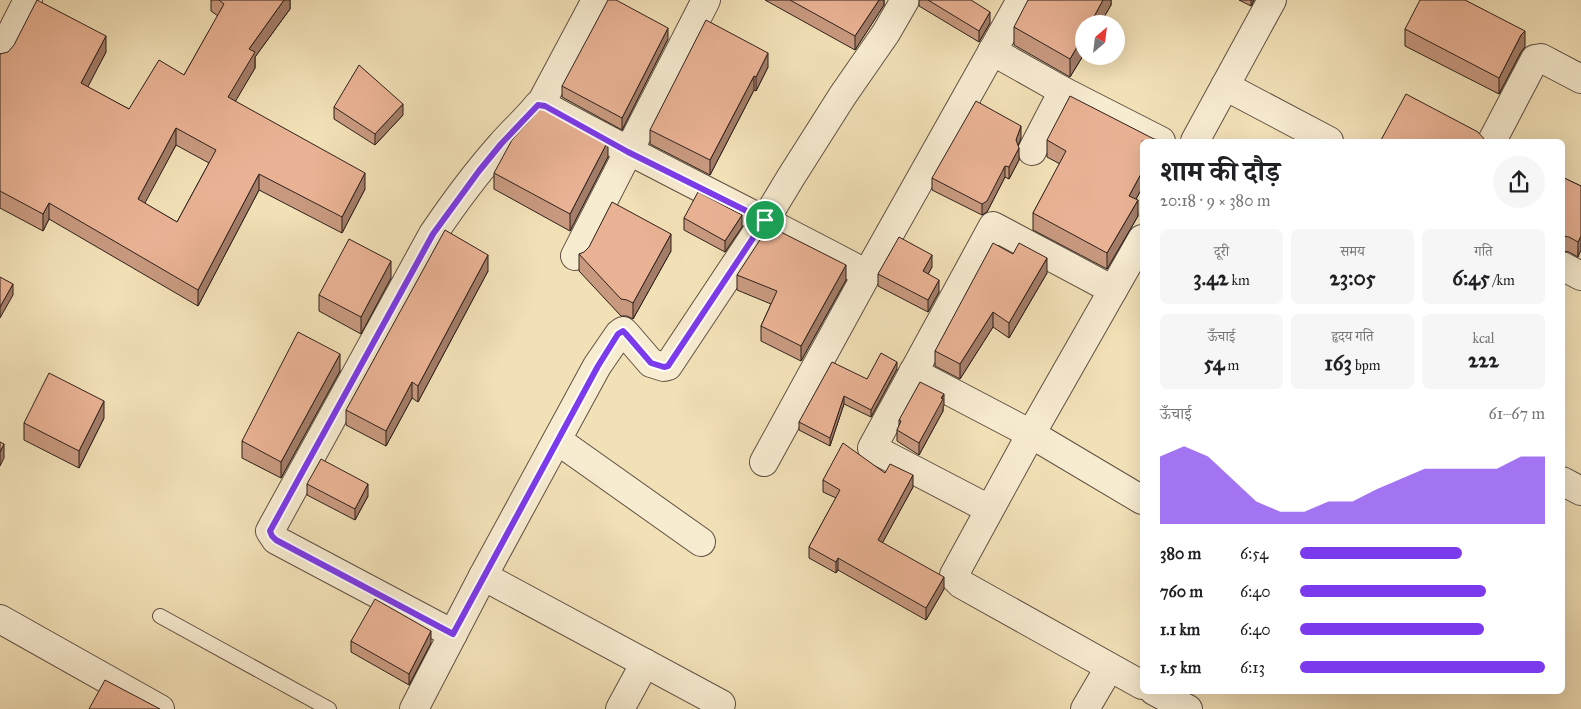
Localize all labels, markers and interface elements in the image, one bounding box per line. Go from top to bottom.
north arrow [1075,15,1125,65]
map controls [1075,15,1125,65]
text: शाम की दौड़ [1160,154,1280,189]
button: share [1493,156,1545,208]
text: 20:18 · 9 × 380 m [1160,191,1270,210]
pin [744,199,786,241]
icon: arrive [751,206,779,234]
text: दूरी [1214,243,1229,260]
text: समय [1340,243,1365,260]
text: गति [1474,243,1493,260]
text: 3.42 [1193,265,1228,291]
text: 23:05 [1329,265,1376,291]
text: 6:45 [1452,265,1490,291]
text: km [1228,272,1250,289]
text: /km [1490,272,1515,289]
text: ऊँचाई [1208,328,1235,345]
text: हृदय गति [1331,328,1374,345]
text: kcal [1472,330,1495,347]
text: 222 [1468,347,1499,373]
text: 54 [1204,350,1225,376]
text: 163 [1325,350,1352,376]
text: m [1225,357,1239,374]
text: bpm [1352,357,1380,374]
text: ऊँचाई [1160,404,1192,423]
text: 61–67 m [1489,404,1545,423]
text: 380 m [1160,544,1201,563]
text: 6:54 [1240,544,1268,563]
text: 760 m [1160,582,1203,601]
text: 6:40 [1240,582,1270,601]
text: 1.1 km [1160,620,1200,639]
text: 6:40 [1240,620,1270,639]
text: 1.5 km [1160,658,1201,677]
text: 6:13 [1240,658,1265,677]

